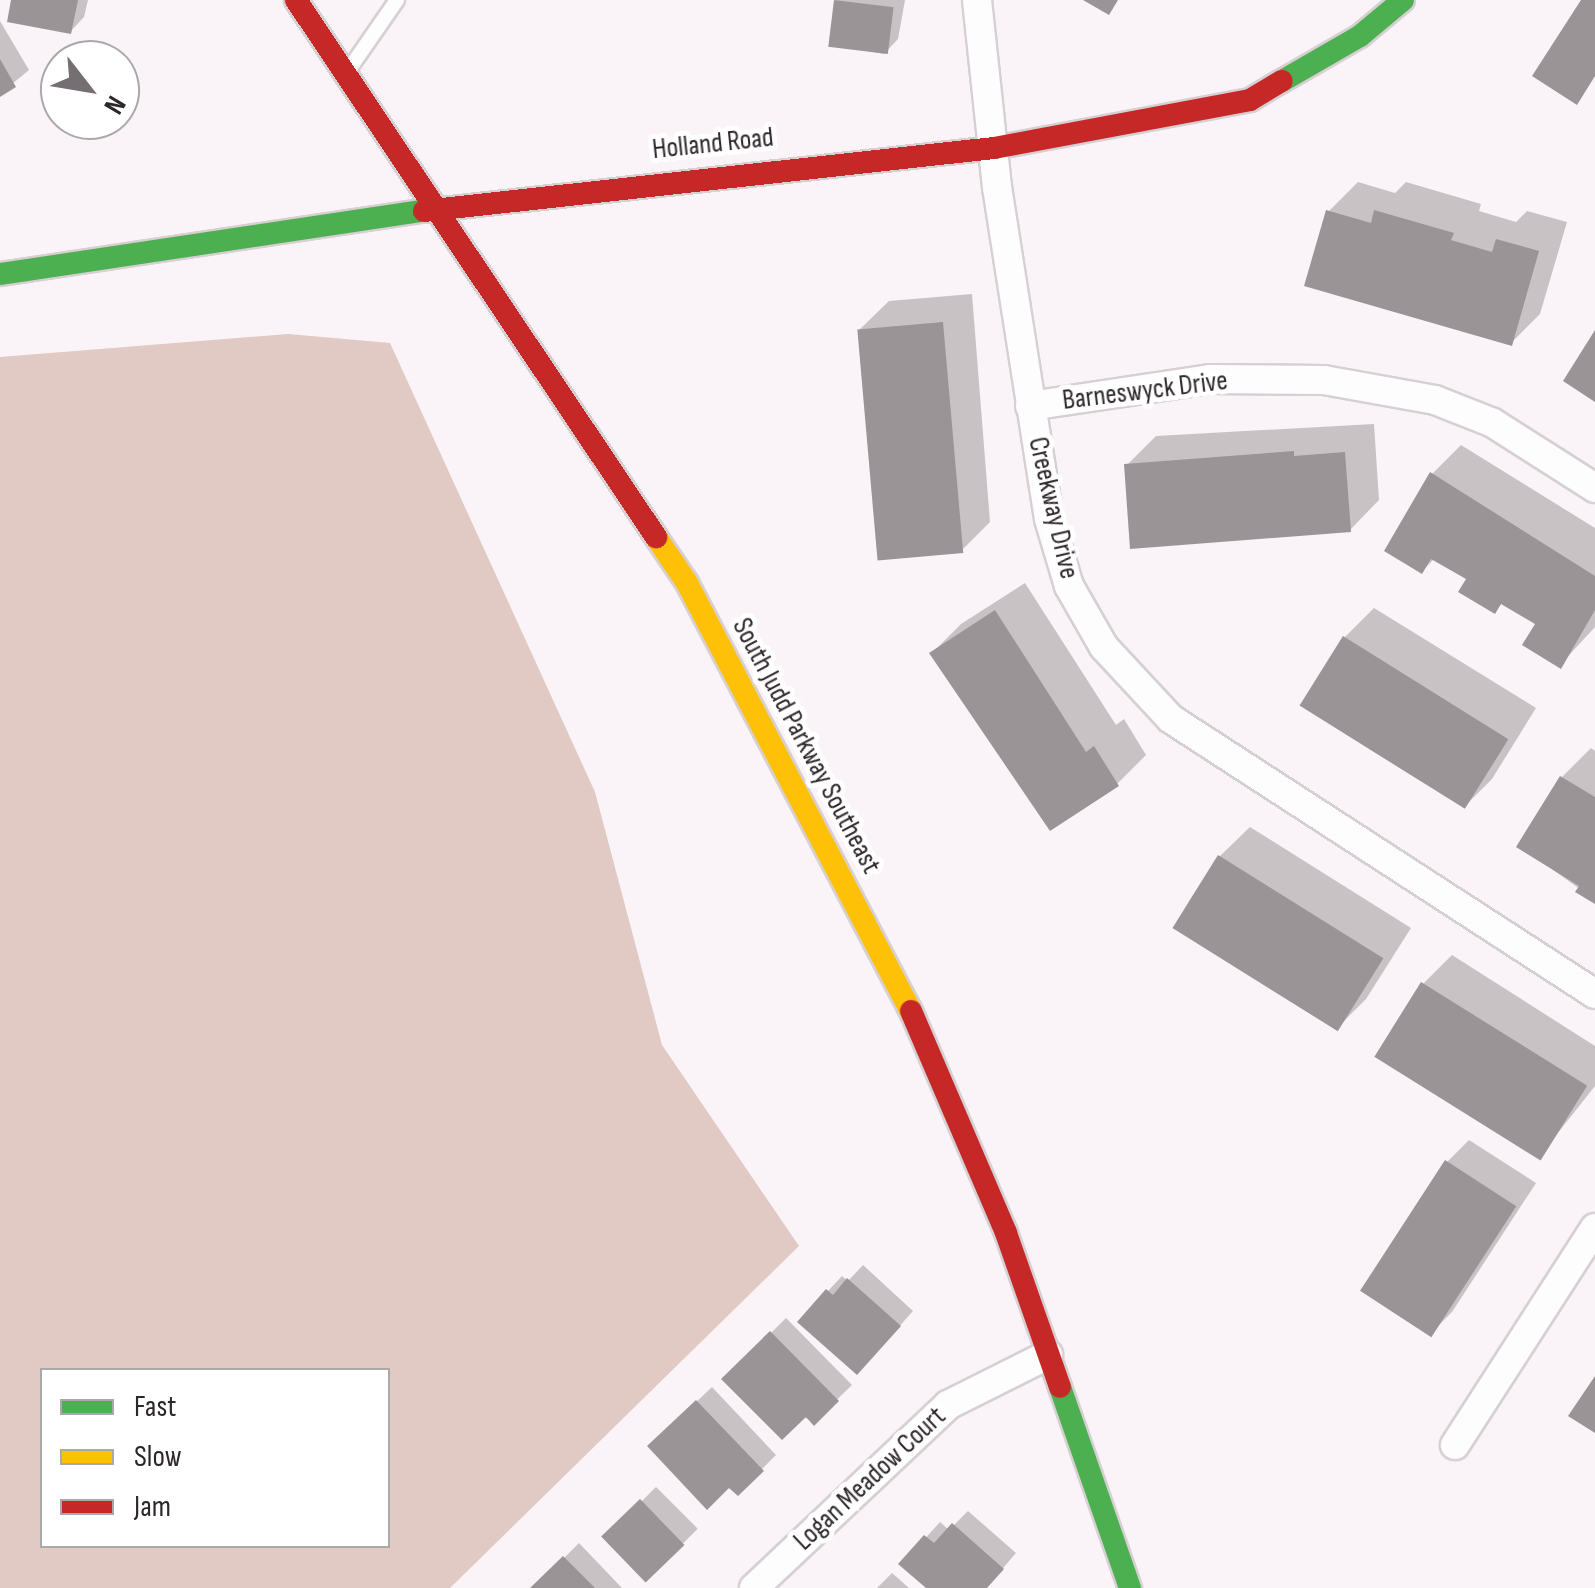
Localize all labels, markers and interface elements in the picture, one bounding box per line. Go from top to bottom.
north arrow [40,40,140,140]
text: N [96,90,132,120]
street label: Holland Road [651,121,775,167]
street label: Barneswyck Drive [1060,364,1230,418]
street label: Creekway Drive [1020,434,1086,582]
street label: South Judd Parkway Southeast [724,613,888,879]
legend [40,1368,390,1548]
text: Fast [134,1389,176,1425]
street label: Logan Meadow Court [787,1400,953,1558]
text: Slow [134,1439,182,1475]
text: Jam [134,1489,171,1525]

